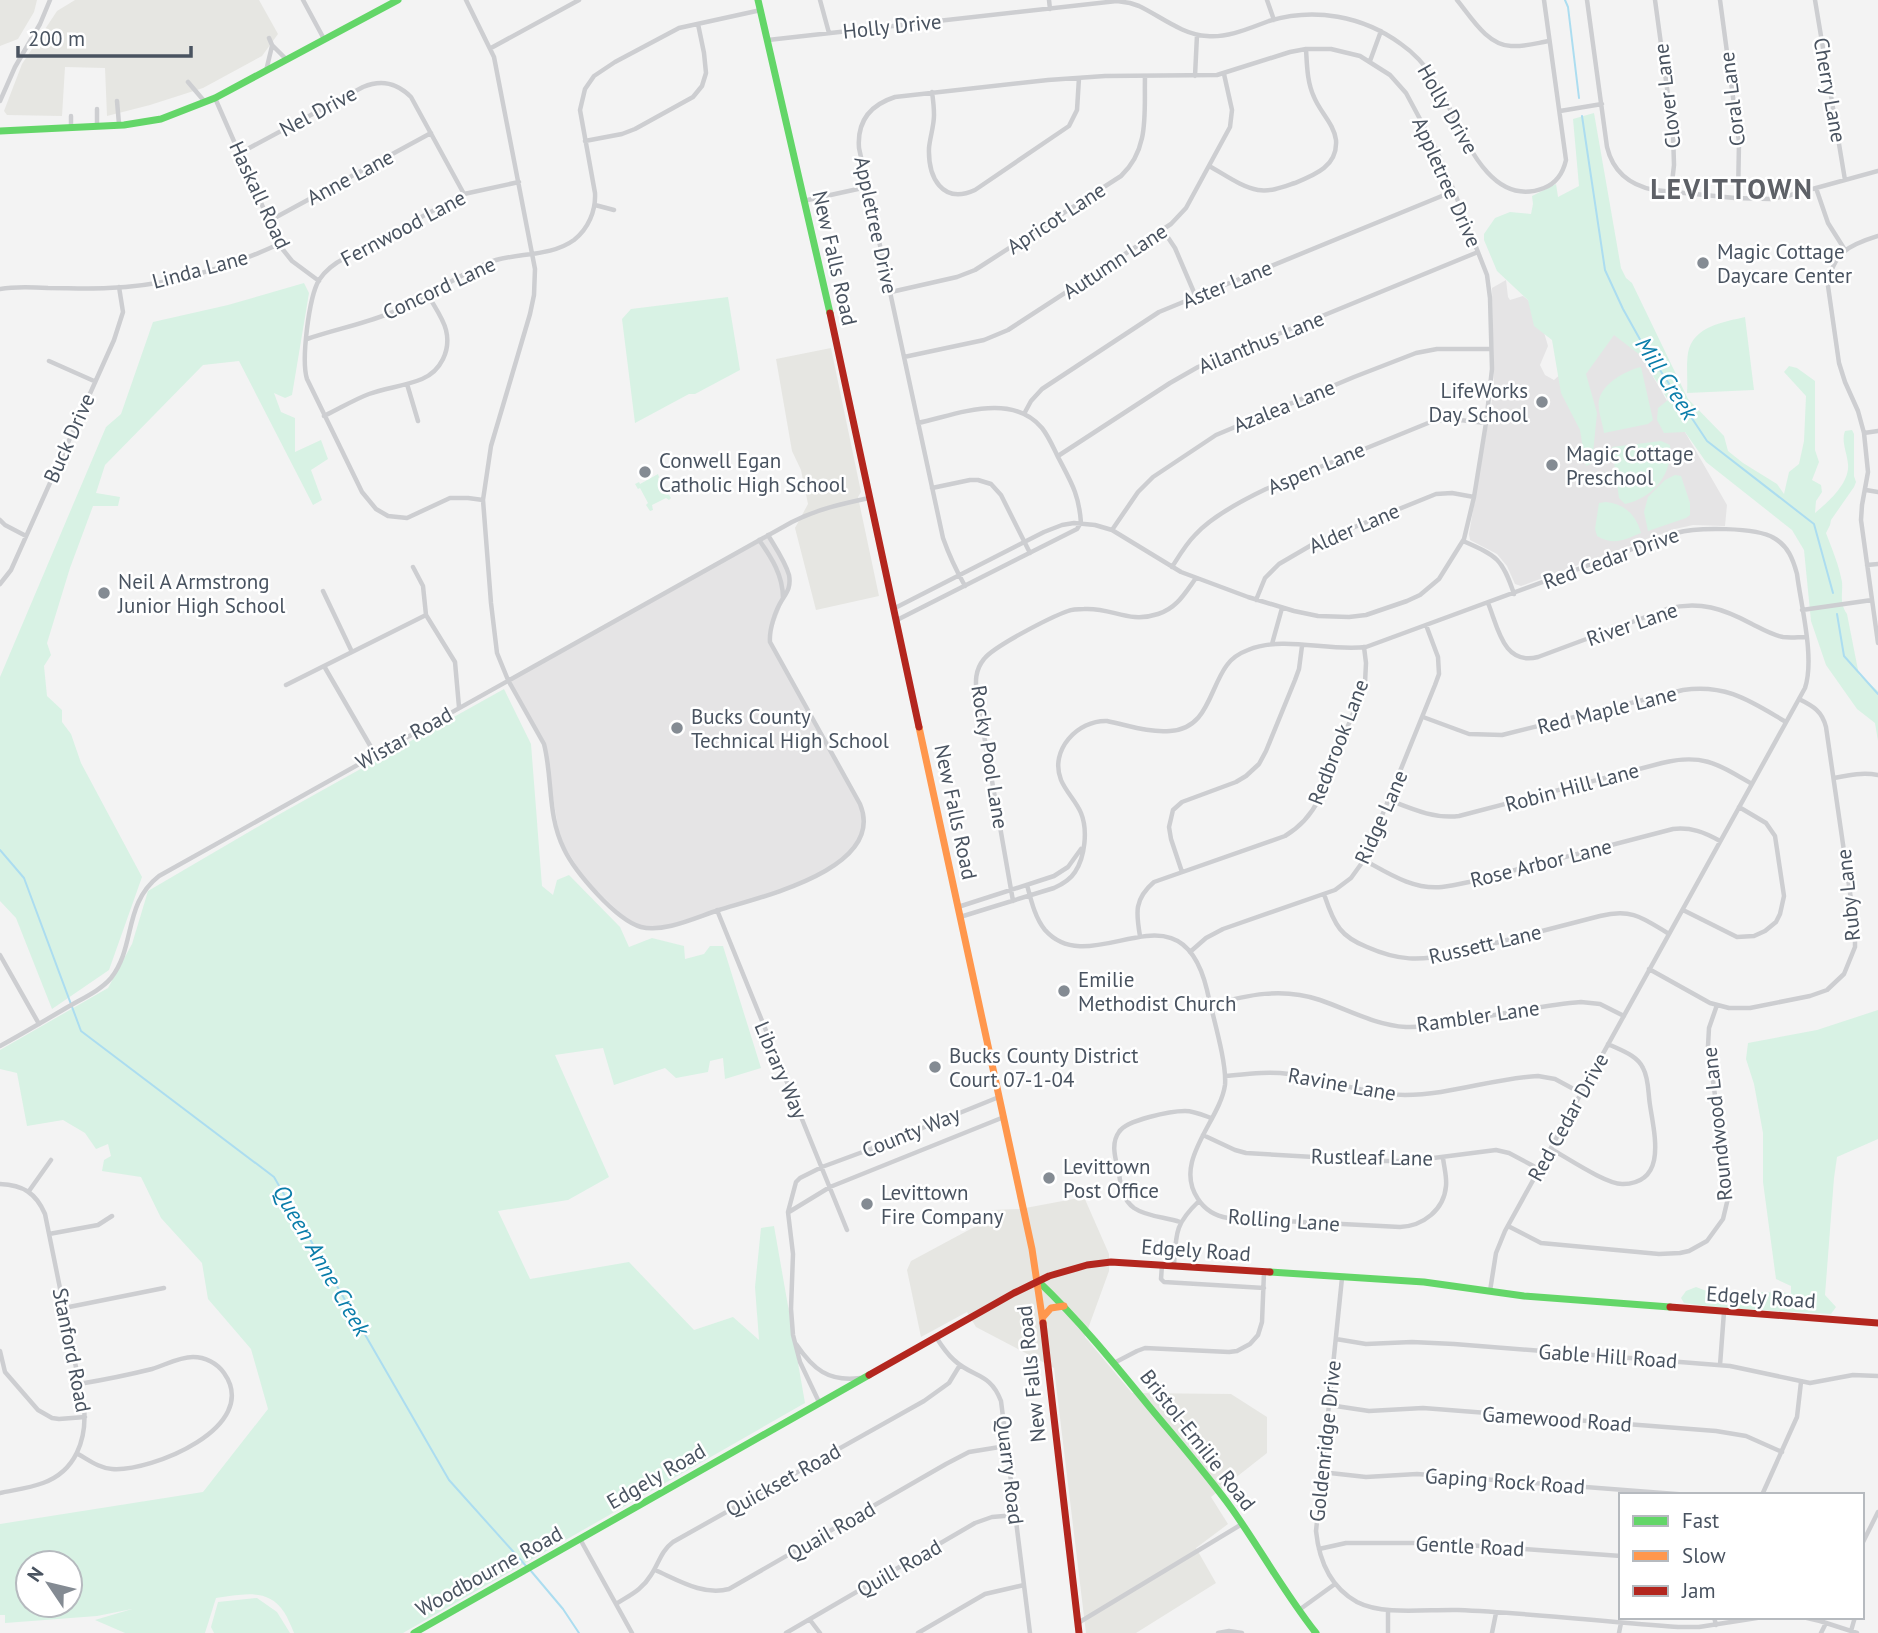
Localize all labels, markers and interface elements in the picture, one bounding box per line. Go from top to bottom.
street label: Holly Drive [841,7,943,45]
scale bar [18,14,191,58]
text: 200 m [28,25,85,52]
street label: Cherry Lane [1807,35,1853,145]
street label: Clover Lane [1647,42,1687,150]
street label: Coral Lane [1713,50,1751,148]
street label: Holly Drive [1411,59,1485,159]
street label: Nel Drive [275,79,361,143]
street label: Appletree Drive [1406,113,1488,251]
street label: Haskall Road [223,137,297,253]
street label: Anne Lane [302,143,398,211]
street label: Appletree Drive [848,154,904,296]
district label: LEVITTOWN [1650,170,1814,207]
street label: Apricot Lane [1002,176,1110,260]
street label: Fernwood Lane [336,184,470,272]
street label: New Falls Road [806,188,864,328]
street label: Autumn Lane [1058,217,1172,305]
place label: Magic Cottage Daycare Center [1717,238,1852,289]
street label: Linda Lane [149,243,251,295]
street label: Concord Lane [378,250,500,326]
street label: Aster Lane [1178,254,1276,314]
marker: Magic Cottage Daycare Center [1695,255,1711,271]
street label: Ailanthus Lane [1194,305,1328,379]
water label: Mill Creek [1630,331,1705,426]
street label: Azalea Lane [1229,373,1339,439]
place label: LifeWorks Day School [1428,377,1528,428]
street label: Buck Drive [37,389,101,487]
marker: LifeWorks Day School [1534,394,1550,410]
street label: Aspen Lane [1263,435,1369,501]
place label: Magic Cottage Preschool [1566,440,1694,491]
place label: Conwell Egan Catholic High School [659,447,846,498]
marker: Magic Cottage Preschool [1544,457,1560,473]
marker: Conwell Egan Catholic High School [637,464,653,480]
street label: Alder Lane [1304,497,1404,559]
street label: Red Cedar Drive [1539,521,1683,595]
place label: Neil A Armstrong Junior High School [117,568,285,619]
marker: Neil A Armstrong Junior High School [96,585,112,601]
street label: River Lane [1583,596,1681,652]
street label: Redbrook Lane [1302,675,1374,809]
street label: Red Maple Lane [1534,680,1680,740]
street label: Rocky Pool Lane [965,683,1015,831]
street label: Wistar Road [351,700,457,776]
place label: Bucks County Technical High School [691,703,889,754]
marker: Bucks County Technical High School [669,720,685,736]
street label: New Falls Road [928,742,984,882]
street label: Robin Hill Lane [1502,756,1642,818]
street label: Ridge Lane [1348,766,1414,868]
street label: Rose Arbor Lane [1467,832,1615,894]
street label: Ruby Lane [1830,848,1866,942]
street label: Russett Lane [1426,918,1544,970]
place label: Emilie Methodist Church [1078,966,1237,1017]
marker: Emilie Methodist Church [1056,983,1072,999]
street label: Rambler Lane [1415,994,1541,1038]
street label: Library Way [748,1017,814,1123]
place label: Bucks County District Court 07-1-04 [949,1042,1138,1093]
street label: Roundwood Lane [1695,1046,1739,1202]
street label: Red Cedar Drive [1522,1048,1614,1186]
marker: Bucks County District Court 07-1-04 [927,1059,943,1075]
street label: Ravine Lane [1286,1061,1398,1107]
street label: County Way [858,1100,964,1164]
street label: Rustleaf Lane [1311,1142,1433,1172]
place label: Levittown Post Office [1063,1153,1159,1204]
marker: Levittown Post Office [1041,1170,1057,1186]
water label: Queen Anne Creek [267,1179,378,1342]
place label: Levittown Fire Company [881,1179,1004,1230]
marker: Levittown Fire Company [859,1196,875,1212]
street label: Rolling Lane [1227,1203,1341,1237]
street label: Edgely Road [1140,1233,1252,1267]
street label: Edgely Road [1705,1280,1817,1314]
street label: Stanford Road [47,1285,97,1415]
street label: New Falls Road [1010,1304,1052,1444]
street label: Gable Hill Road [1538,1338,1678,1374]
street label: Goldenridge Drive [1303,1359,1347,1523]
street label: Bristol-Emilie Road [1134,1364,1262,1516]
street label: Gamewood Road [1481,1400,1633,1438]
street label: Quarry Road [990,1414,1030,1526]
street label: Edgely Road [602,1437,710,1515]
street label: Quickset Road [721,1437,845,1523]
street label: Gaping Rock Road [1424,1462,1586,1500]
legend [1619,1493,1864,1619]
street label: Quail Road [782,1495,880,1567]
text: Fast [1682,1507,1719,1534]
street label: Woodbourne Road [411,1520,567,1622]
street label: Gentle Road [1415,1530,1525,1562]
street label: Quill Road [852,1533,946,1603]
text: Slow [1682,1542,1726,1569]
north arrow [14,1549,84,1619]
text: N [22,1562,48,1586]
text: Jam [1681,1577,1716,1604]

